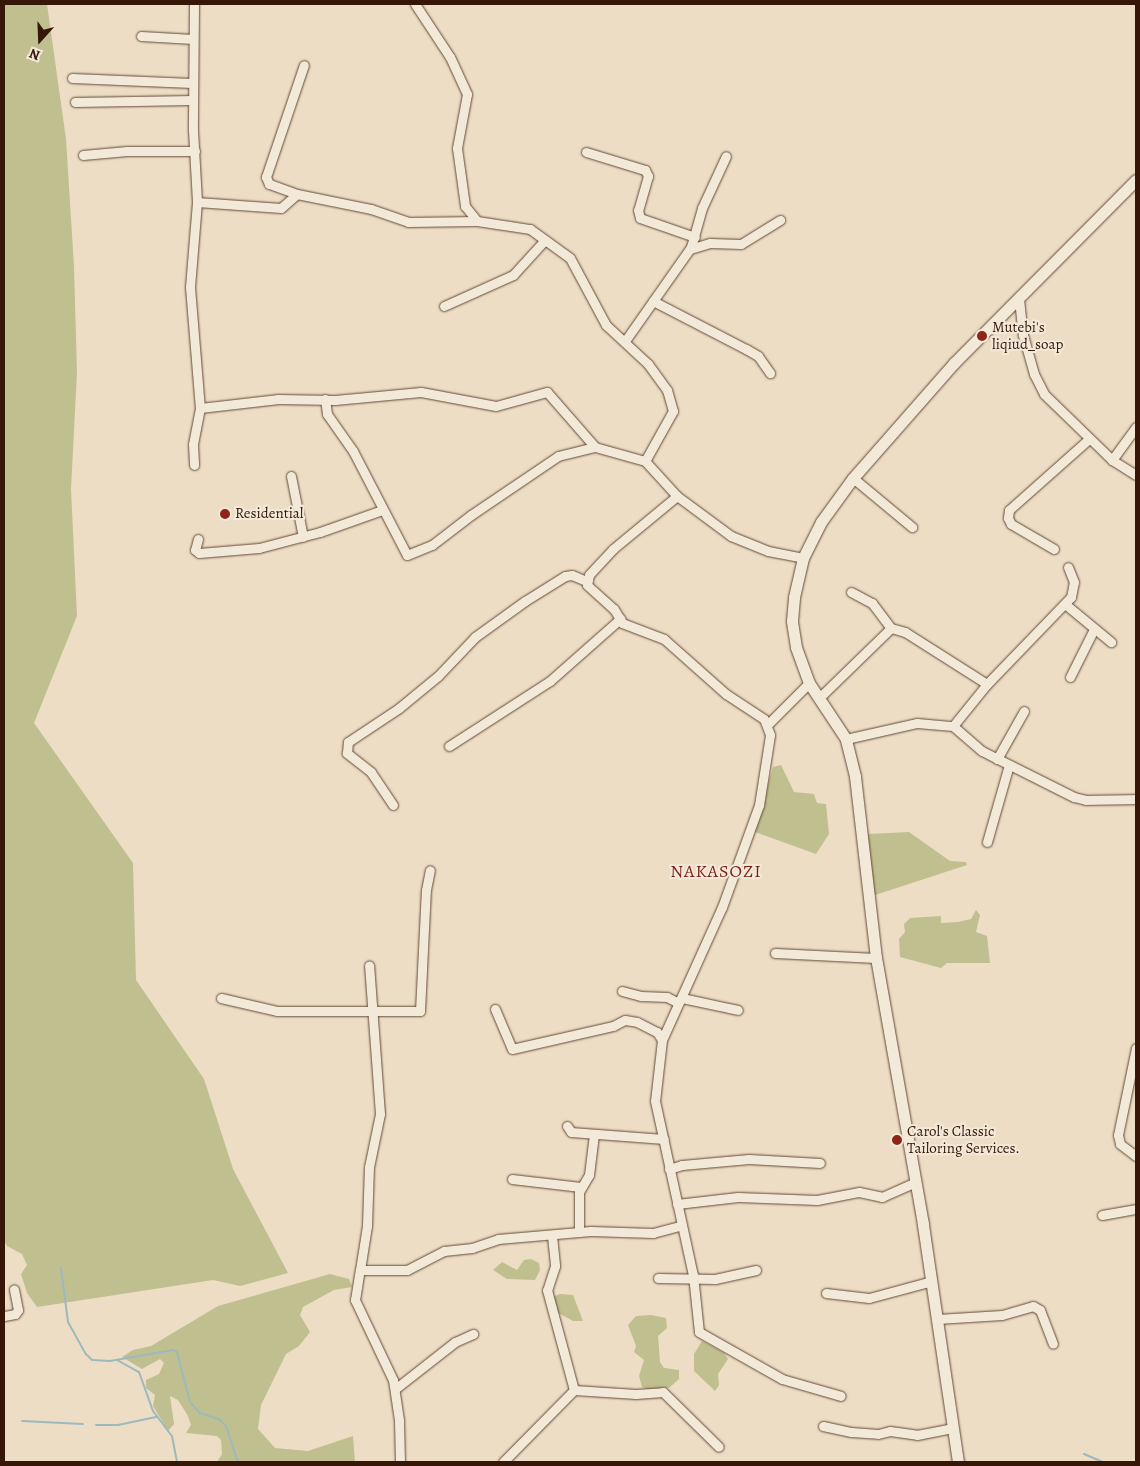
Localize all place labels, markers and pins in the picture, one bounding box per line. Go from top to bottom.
place label: Mutebi's liqiud_soap [992,318,1063,353]
marker: Mutebi's liqiud_soap [976,330,988,342]
place label: Residential [235,505,304,523]
marker: Residential [219,508,231,520]
place label: Carol's Classic Tailoring Services. [907,1122,1020,1157]
marker: Carol's Classic Tailoring Services. [891,1134,903,1146]

